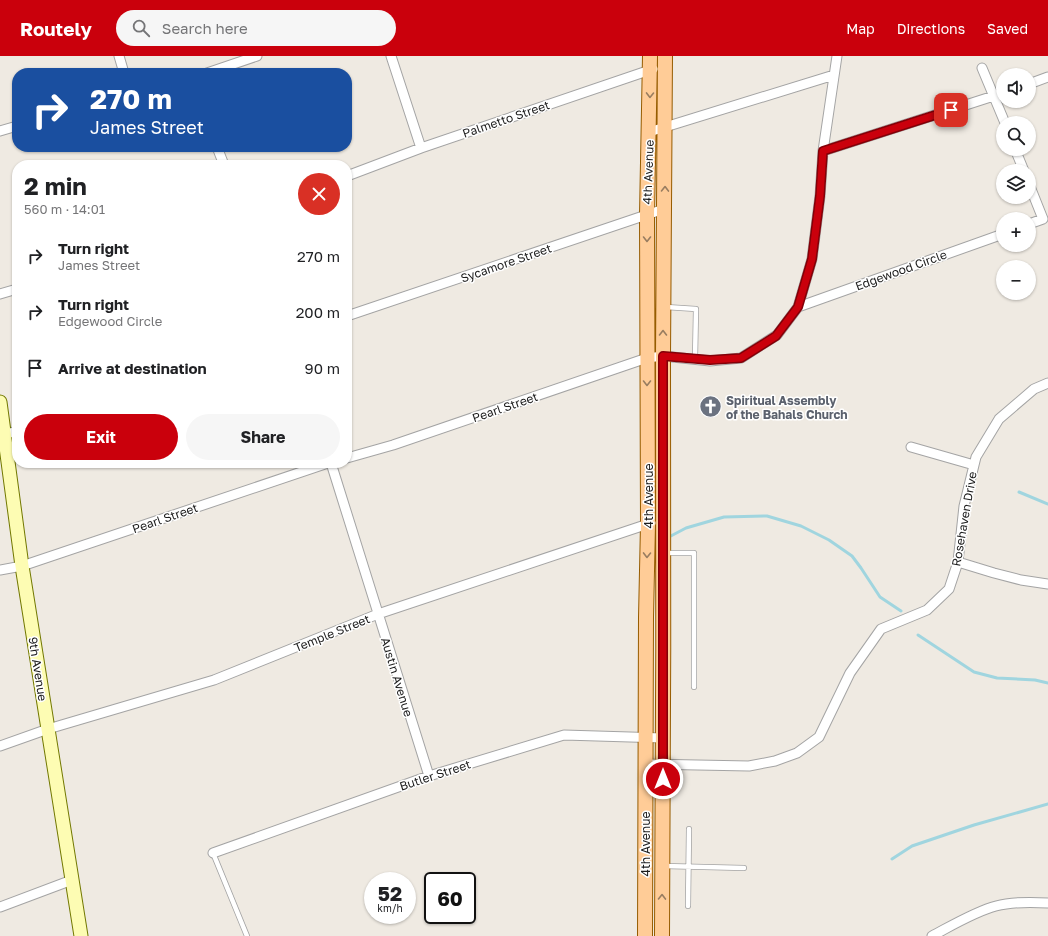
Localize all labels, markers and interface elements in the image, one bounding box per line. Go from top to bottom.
search box [116,10,396,46]
text: Routely [20,17,92,40]
icon: search [130,17,152,39]
text: Search here [162,19,248,37]
text: Map [846,20,875,37]
text: Directions [897,20,965,37]
text: Saved [987,20,1028,37]
map controls [996,68,1036,300]
button: sound [996,68,1036,108]
text: 270 m [90,82,172,115]
icon: right [24,84,76,136]
one-way arrow [646,92,654,98]
pin [934,93,968,127]
street label: Palmetto Street [460,97,552,141]
icon: arrive [940,99,962,121]
text: James Street [90,116,204,138]
button: search [996,116,1036,156]
street label: 4th Avenue [639,139,657,205]
button: layers [996,164,1036,204]
text: 2 min [24,171,87,200]
button: close [298,173,340,215]
one-way arrow [660,186,669,192]
text: 560 m · 14:01 [24,201,105,217]
button: + [996,212,1036,252]
one-way arrow [643,236,651,242]
text: Turn right [58,239,129,257]
street label: Sycamore Street [459,240,554,286]
icon: right [24,245,46,267]
street label: Edgewood Circle [853,246,949,294]
text: 270 m [297,247,340,265]
text: James Street [58,257,140,273]
button: − [996,260,1036,300]
text: Turn right [58,295,129,313]
icon: right [24,301,46,323]
text: 200 m [296,303,340,321]
text: Edgewood Circle [58,313,162,329]
one-way arrow [659,330,667,336]
icon: arrive [24,357,46,379]
text: Arrive at destination [58,359,207,377]
text: 90 m [305,359,340,377]
one-way arrow [643,380,651,386]
street label: Pearl Street [470,389,540,425]
place label: Spiritual Assembly of the Bahals Church [726,393,848,422]
church icon: Spiritual Assembly of the Bahals Church [698,394,724,420]
button: Exit [24,414,178,460]
button: Share [186,414,340,460]
street label: 4th Avenue [641,464,656,528]
street label: Rosehaven Drive [948,470,980,568]
street label: Pearl Street [130,500,200,536]
one-way arrow [643,552,652,558]
street label: Temple Street [292,611,372,655]
street label: 9th Avenue [26,636,50,702]
street label: Austin Avenue [378,636,416,719]
street label: Butler Street [398,756,473,794]
position arrow [642,758,684,800]
street label: 4th Avenue [638,812,653,876]
speed limit sign: 60 [424,872,476,924]
text: 52 [378,881,402,905]
one-way arrow [658,894,666,900]
text: km/h [377,902,403,914]

